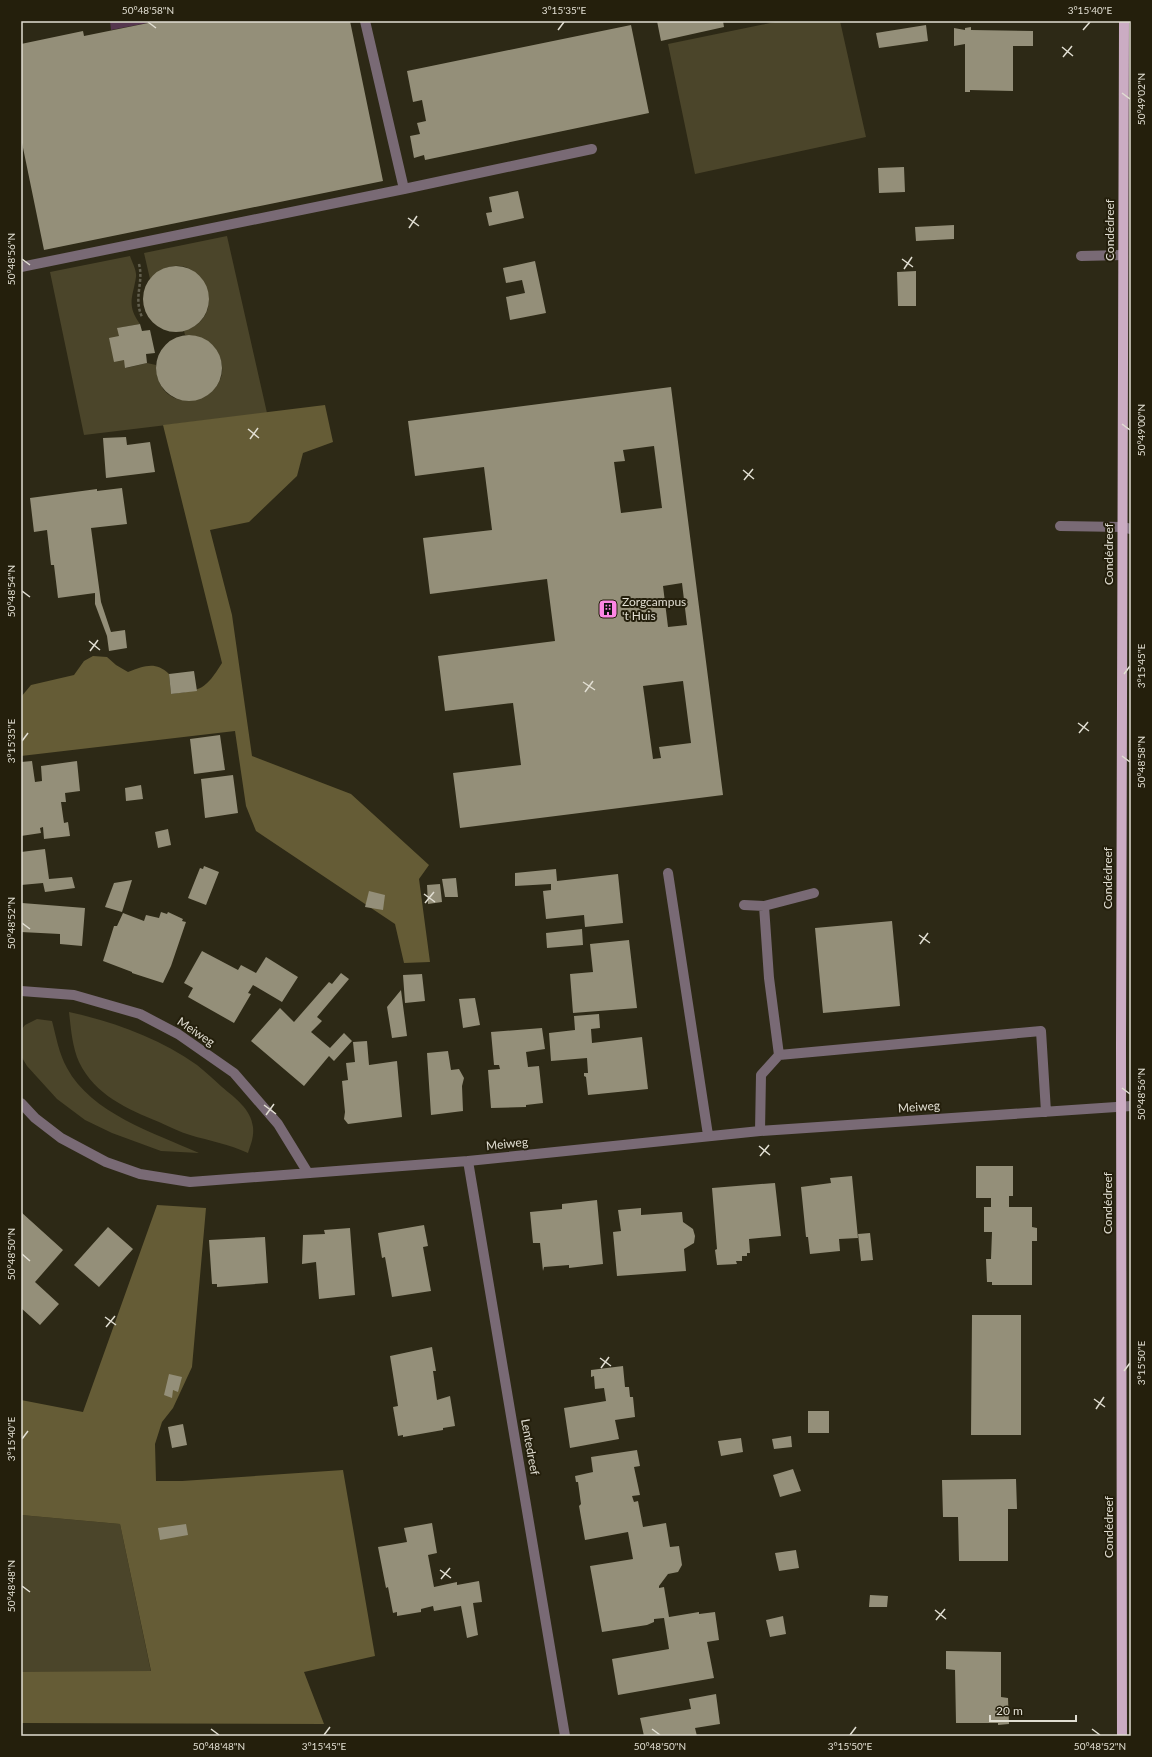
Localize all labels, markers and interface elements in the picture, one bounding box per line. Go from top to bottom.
text: 50°48'58"N [122,4,174,16]
text: 3°15'35"E [542,4,587,16]
text: 3°15'40"E [1068,4,1113,16]
text: 50°49'02"N [1135,73,1147,125]
street label: Condédreef [1102,198,1117,261]
text: 50°48'56"N [5,233,17,285]
text: 50°49'00"N [1135,404,1147,456]
street label: Condédreef [1101,522,1116,585]
text: 50°48'54"N [5,565,17,617]
place label: Zorgcampus 't Huis [622,594,686,623]
building icon: Zorgcampus 't Huis [597,598,619,620]
text: 3°15'45"E [1135,643,1147,688]
text: 3°15'35"E [5,718,17,763]
text: 50°48'58"N [1135,736,1147,788]
street label: Condédreef [1100,846,1115,909]
text: 50°48'52"N [5,897,17,949]
street label: Meiweg [175,1014,218,1050]
text: 50°48'56"N [1135,1068,1147,1120]
street label: Meiweg [897,1098,940,1115]
street label: Meiweg [485,1134,529,1153]
street label: Condédreef [1100,1171,1115,1234]
text: 50°48'50"N [5,1228,17,1280]
text: 3°15'50"E [1135,1340,1147,1385]
text: 3°15'40"E [5,1416,17,1461]
street label: Lentedreef [518,1418,543,1477]
street label: Condédreef [1101,1495,1116,1558]
text: 50°48'48"N [5,1560,17,1612]
scale bar [990,1697,1076,1723]
text: 20 m [996,1703,1023,1718]
text: 50°48'48"N [193,1740,245,1752]
text: 3°15'45"E [302,1740,347,1752]
text: 50°48'50"N [634,1740,686,1752]
text: 3°15'50"E [828,1740,873,1752]
text: 50°48'52"N [1074,1740,1126,1752]

